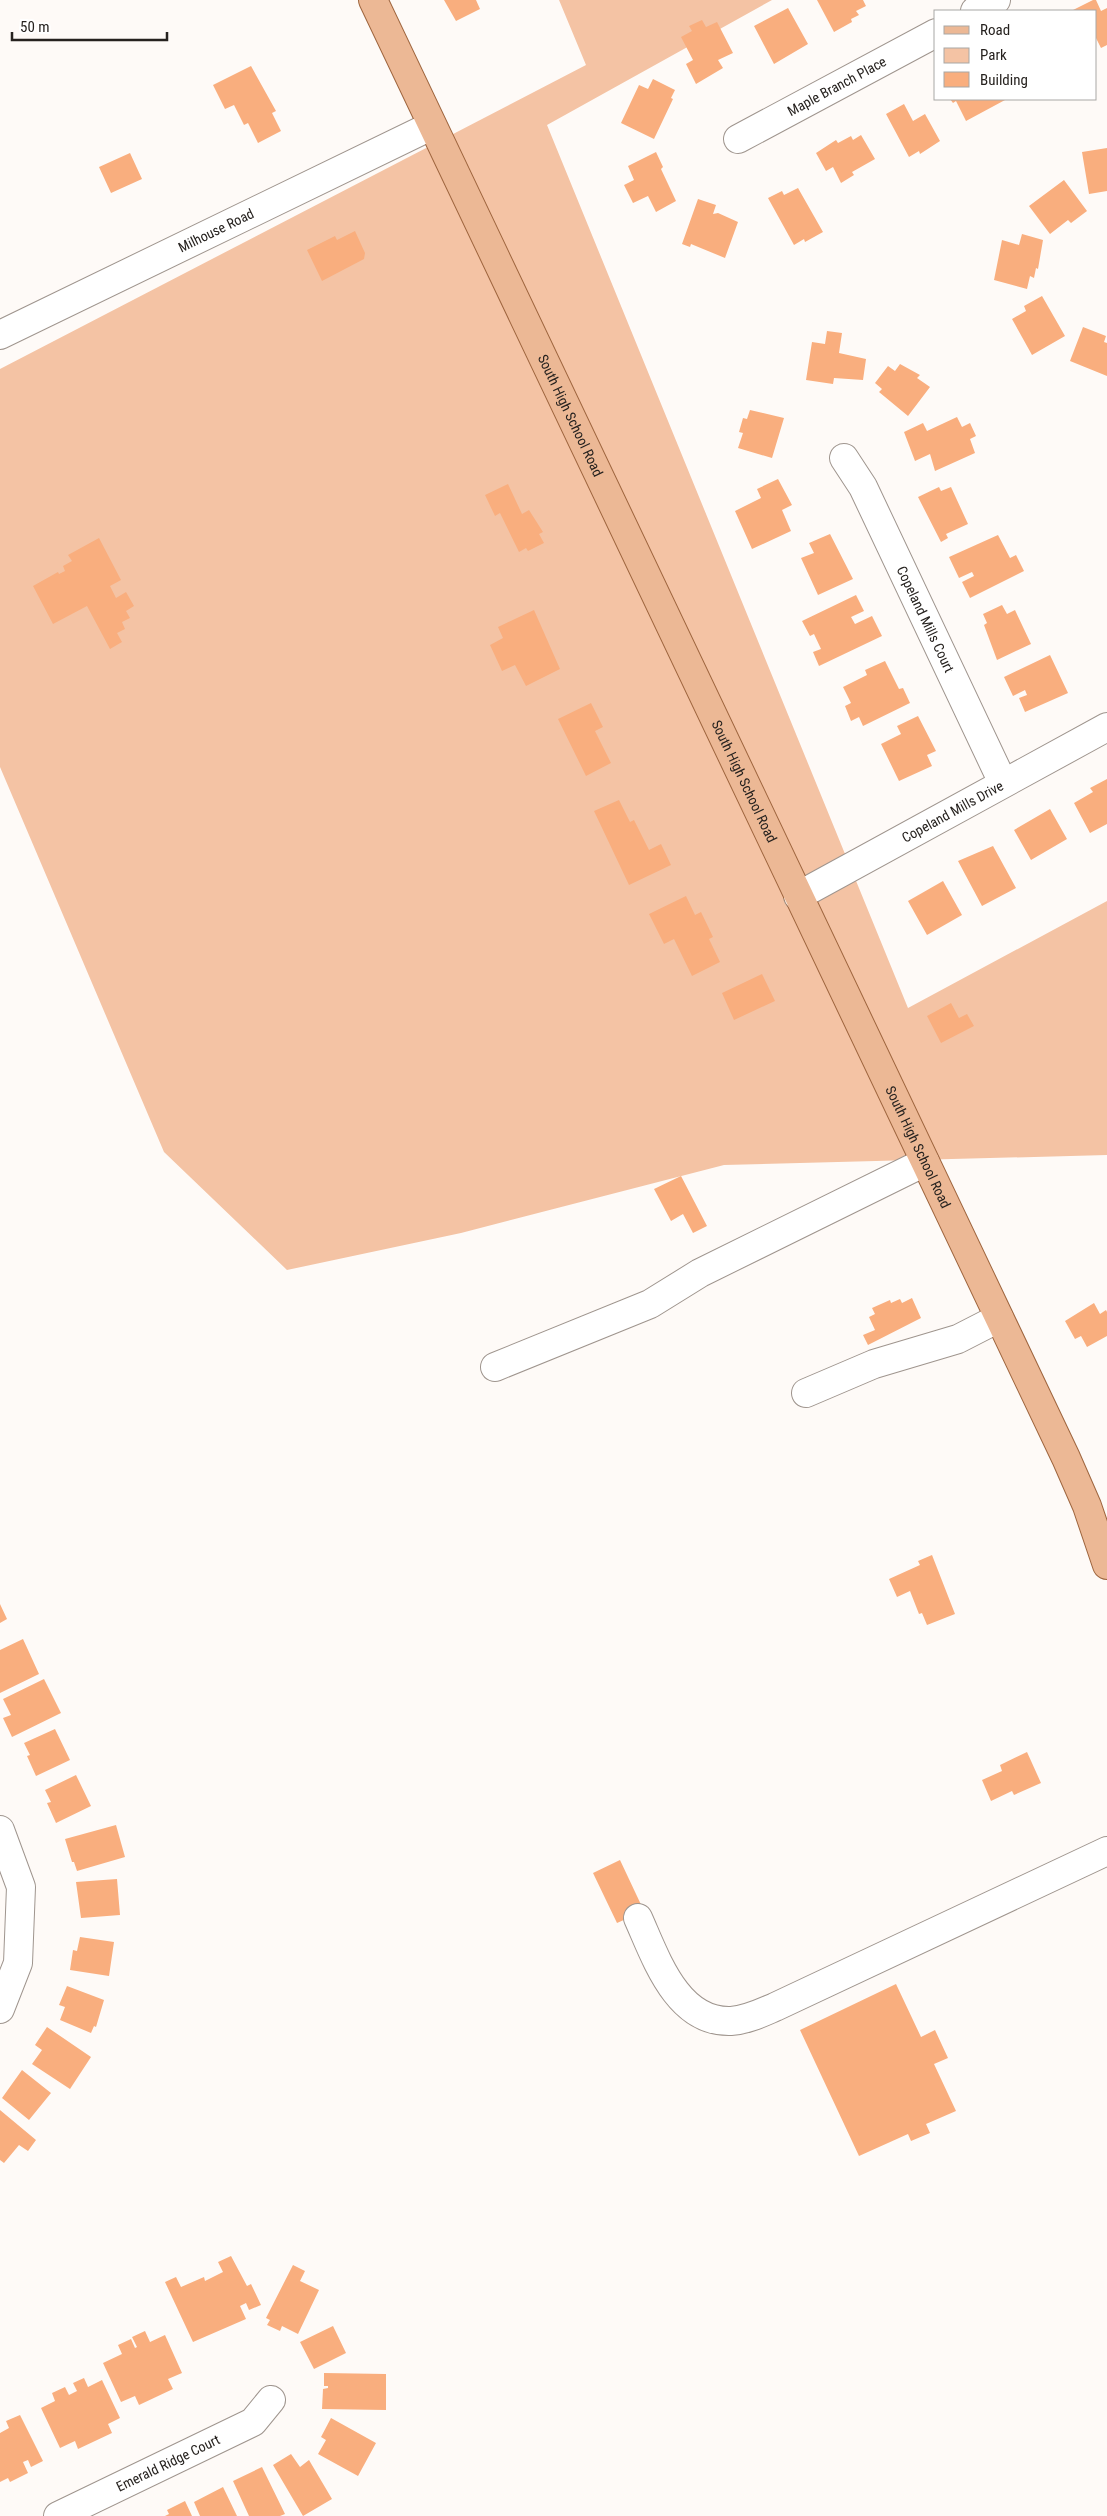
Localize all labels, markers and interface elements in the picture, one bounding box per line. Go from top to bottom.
scale bar [12,10,168,42]
legend [934,10,1097,100]
text: 50 m [20,18,50,36]
text: Road [980,21,1010,39]
text: Park [980,46,1007,64]
street label: Maple Branch Place [785,53,889,119]
text: Building [980,71,1028,89]
street label: Milhouse Road [176,205,256,255]
street label: South High School Road [535,352,606,479]
street label: Copeland Mills Court [894,564,958,675]
street label: South High School Road [709,718,780,845]
street label: Copeland Mills Drive [899,777,1006,846]
street label: South High School Road [882,1083,954,1211]
street label: Emerald Ridge Court [114,2431,222,2495]

